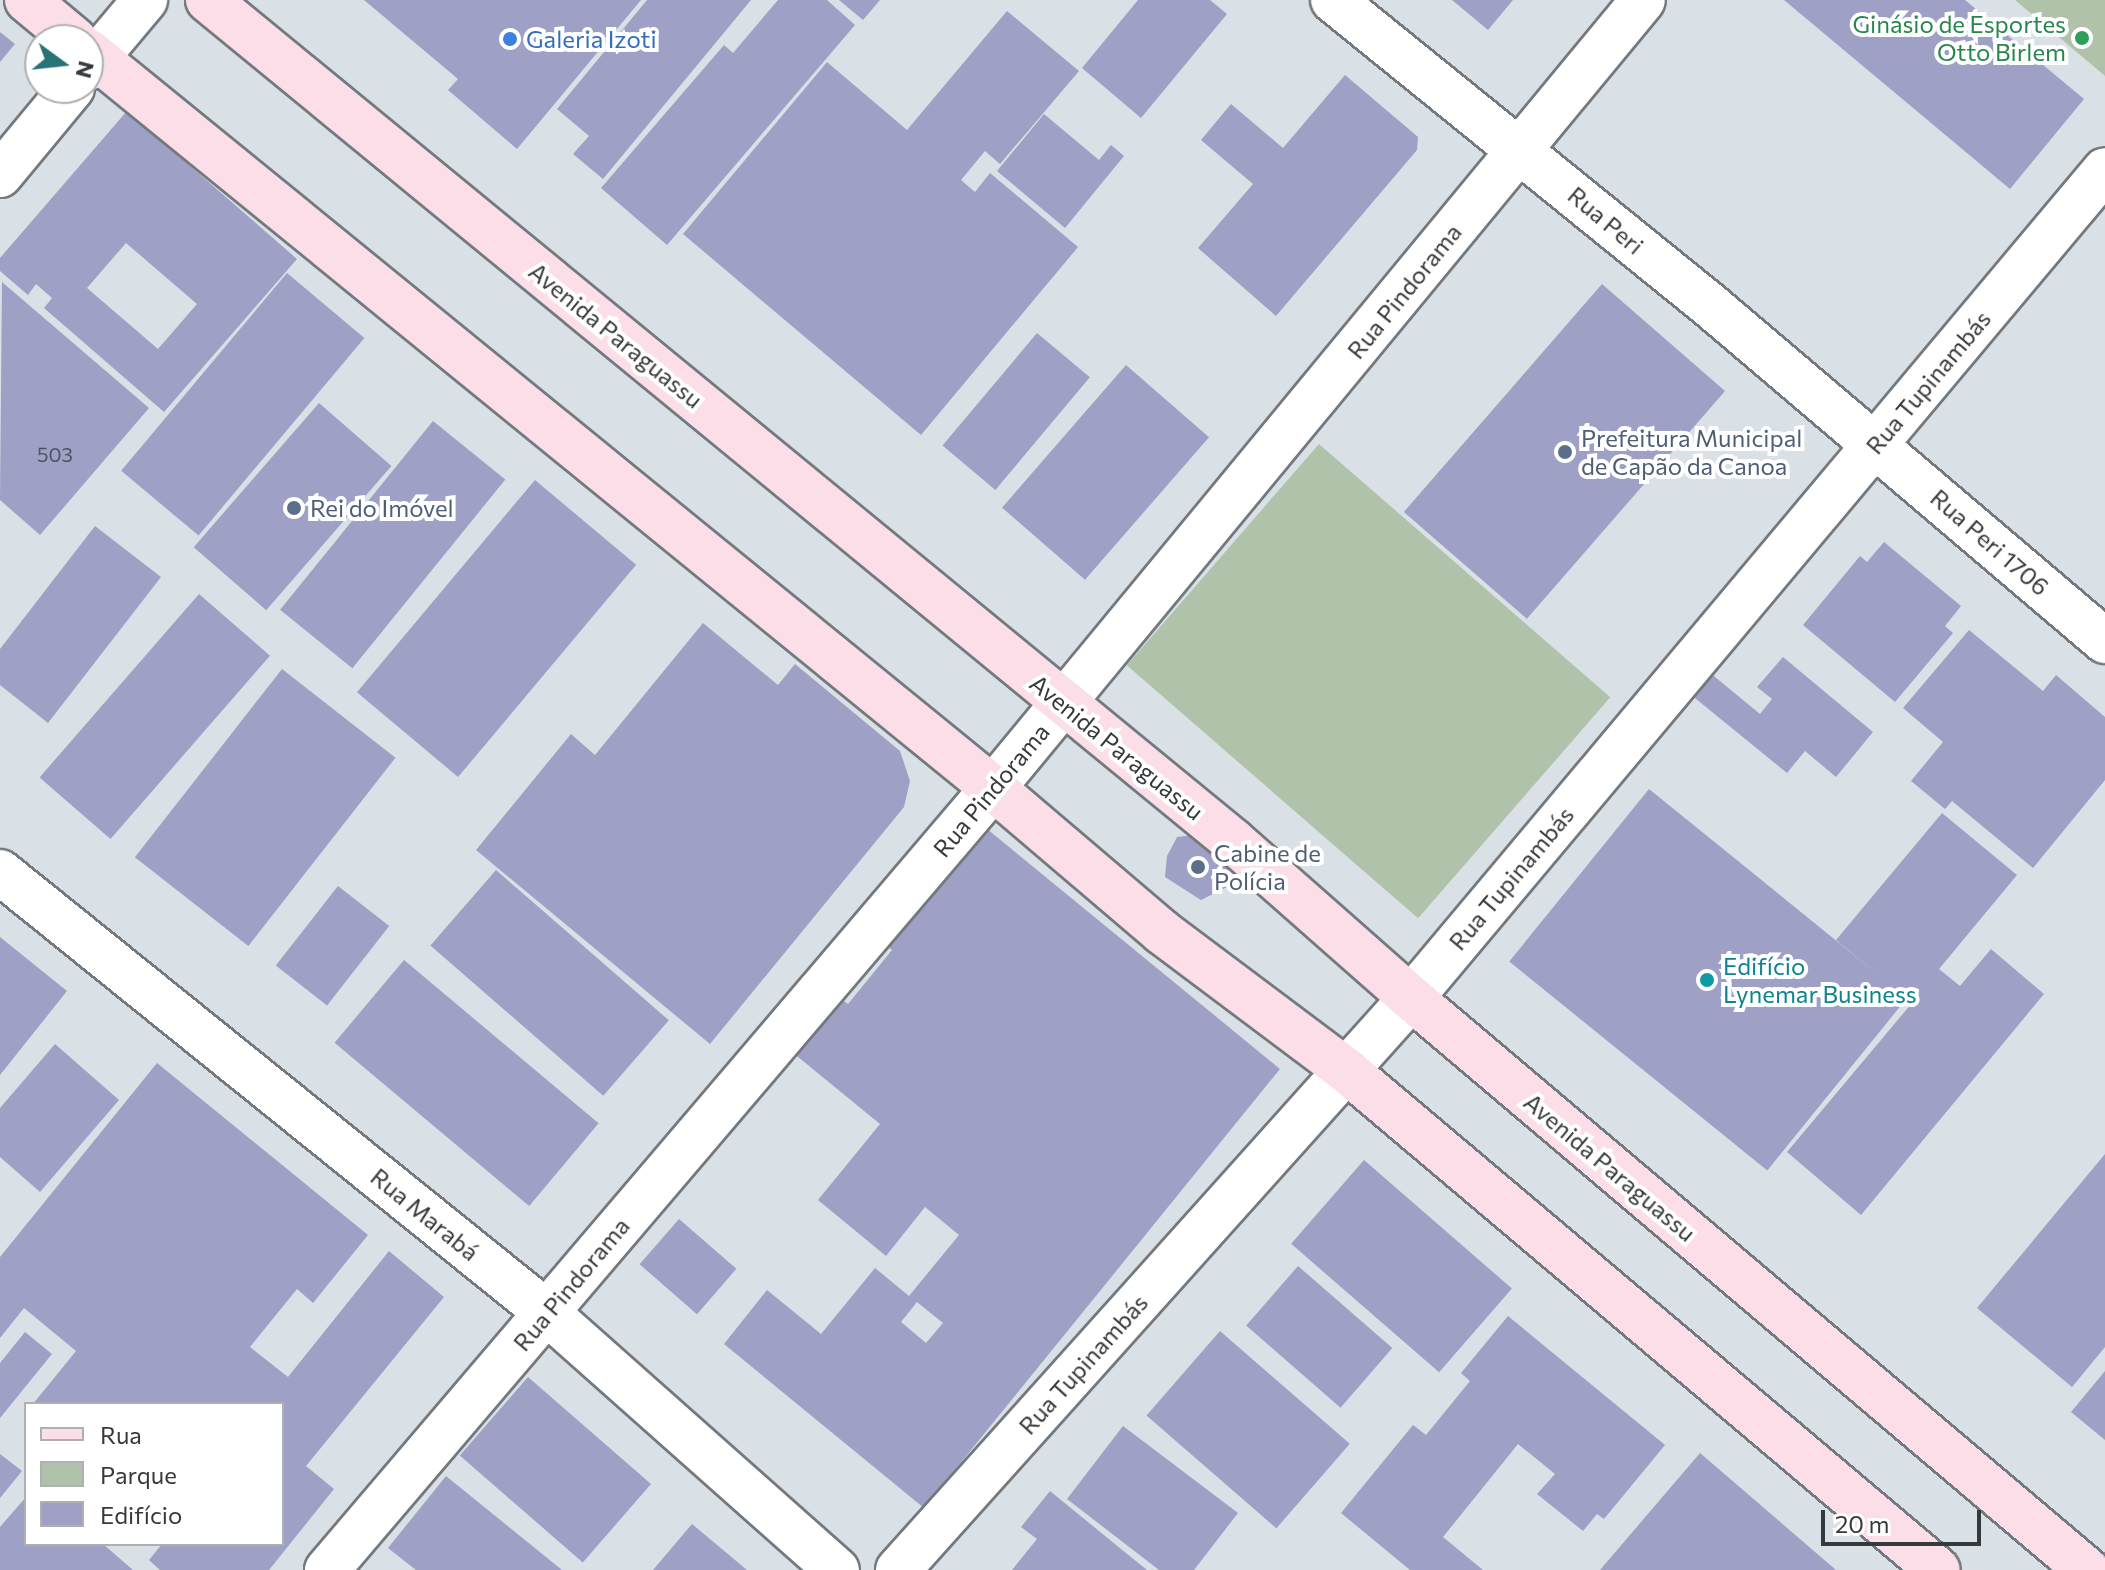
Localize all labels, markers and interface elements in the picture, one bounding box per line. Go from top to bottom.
place label: Ginásio de Esportes Otto Birlem [1852,10,2066,66]
north arrow [24,24,104,104]
place label: Galeria Izoti [526,25,657,53]
marker: Ginásio de Esportes Otto Birlem [2073,29,2091,47]
marker: Galeria Izoti [501,30,519,48]
text: N [71,58,101,81]
street label: Rua Peri [1562,180,1650,260]
street label: Rua Pindorama [1341,218,1467,364]
street label: Avenida Paraguassu [523,256,709,414]
street label: Rua Tupinambás [1860,304,1996,460]
place label: Prefeitura Municipal de Capão da Canoa [1581,424,1802,480]
house number: 503 [37,442,73,466]
marker: Prefeitura Municipal de Capão da Canoa [1556,443,1574,461]
street label: Rua Peri 1706 [1925,483,2055,601]
place label: Rei do Imóvel [310,494,454,522]
marker: Rei do Imóvel [285,499,303,517]
street label: Avenida Paraguassu [1024,668,1210,826]
street label: Rua Pindorama [927,718,1055,862]
street label: Rua Tupinambás [1443,800,1579,956]
place label: Cabine de Polícia [1214,839,1321,895]
marker: Cabine de Polícia [1189,858,1207,876]
place label: Edifício Lynemar Business [1723,952,1917,1008]
marker: Edifício Lynemar Business [1698,971,1716,989]
street label: Avenida Paraguassu [1518,1087,1702,1247]
street label: Rua Marabá [365,1162,485,1266]
street label: Rua Pindorama [507,1212,635,1356]
street label: Rua Tupinambás [1013,1288,1153,1440]
legend [24,1402,284,1546]
text: Rua [100,1420,142,1449]
text: Parque [100,1460,177,1489]
scale bar [1825,1494,1985,1544]
text: Edifício [100,1500,182,1529]
text: 20 m [1835,1509,1889,1538]

